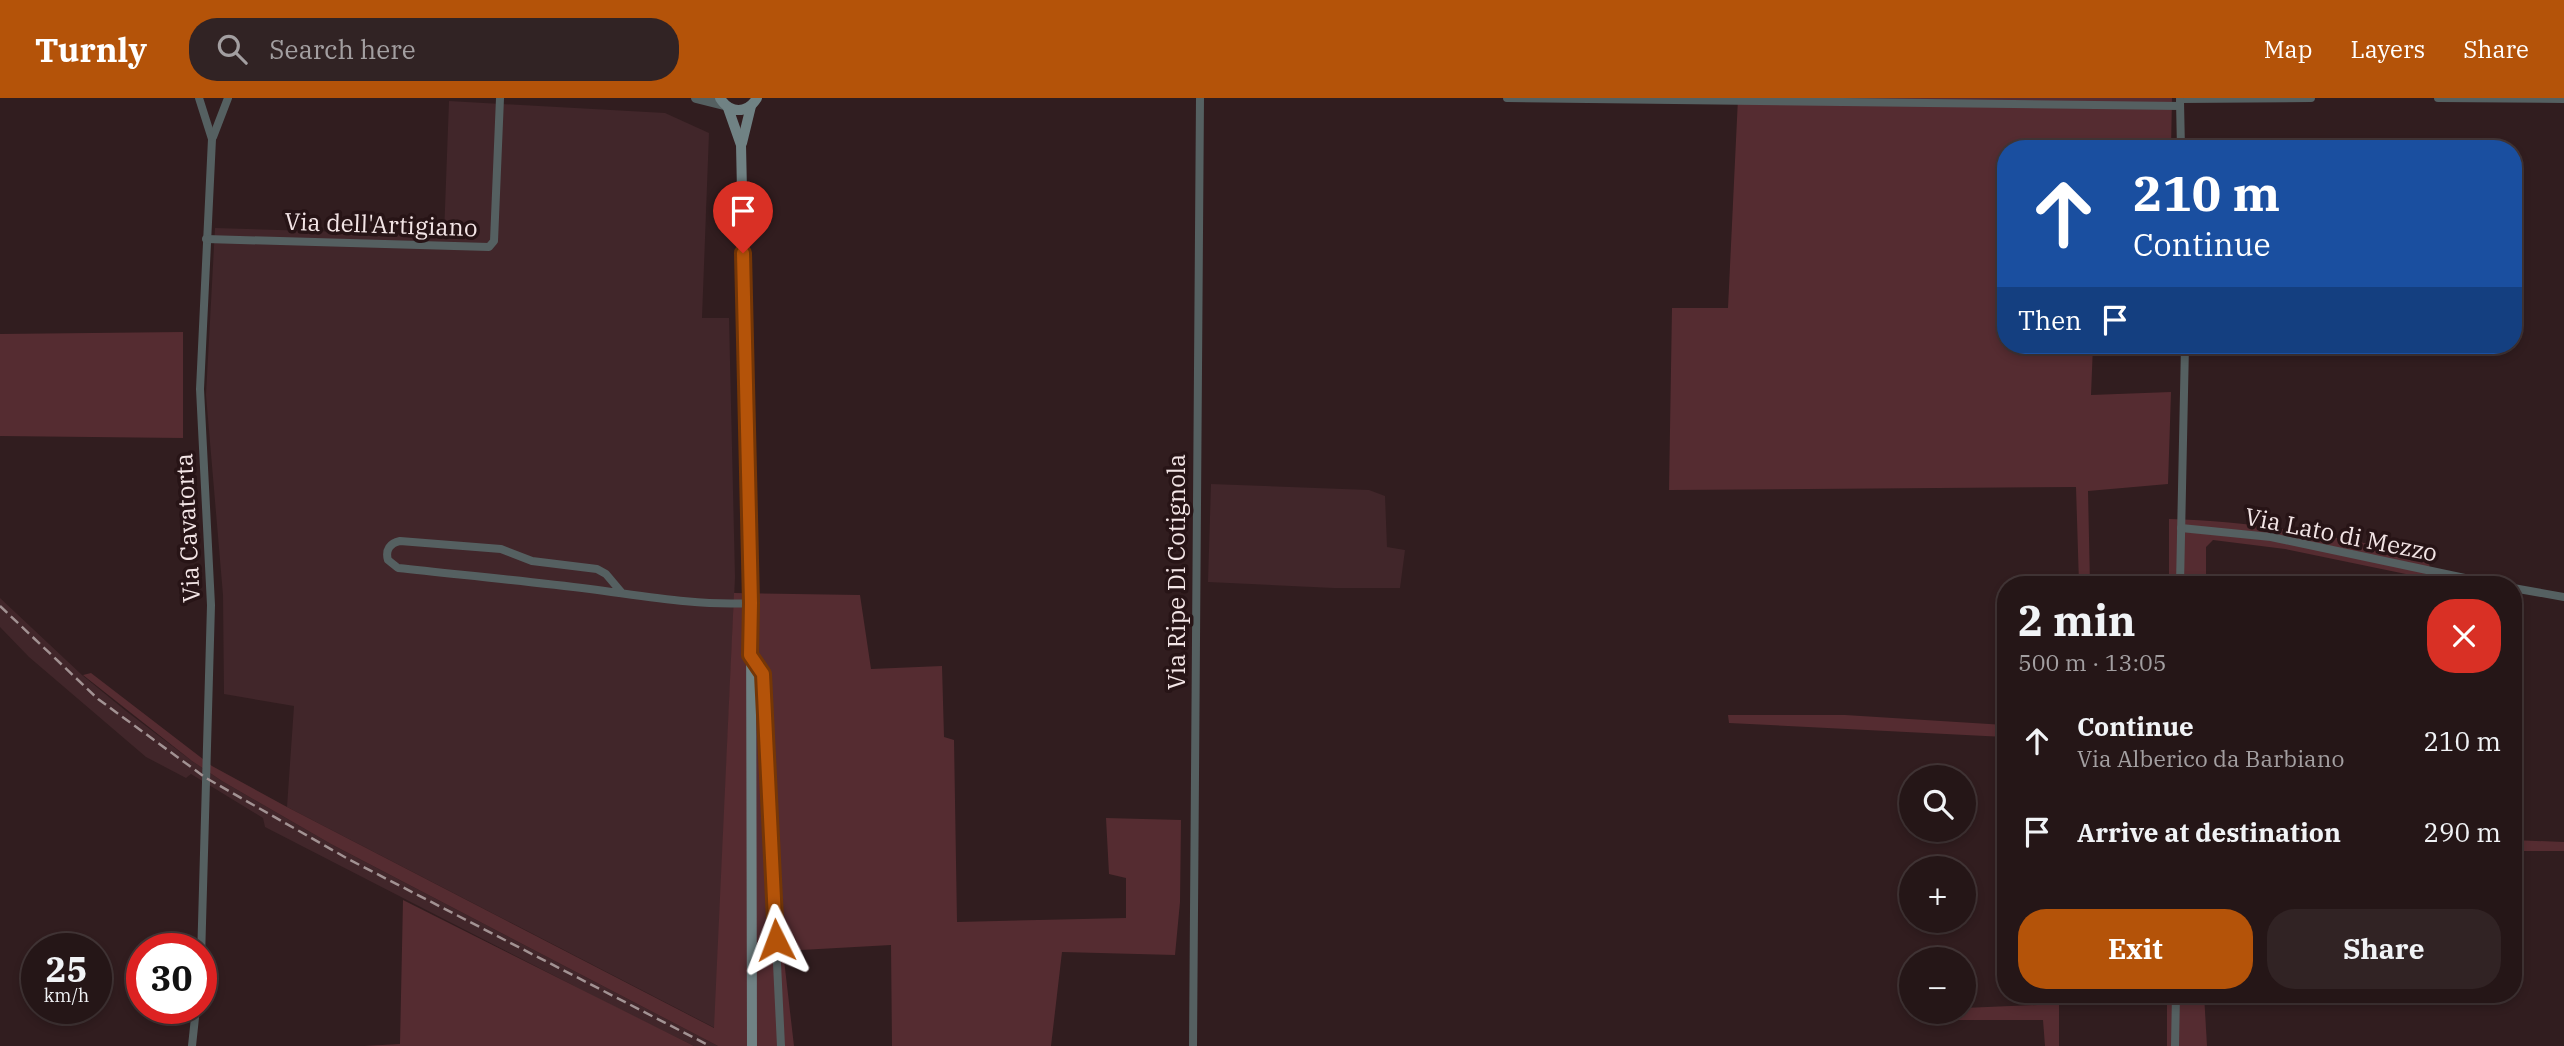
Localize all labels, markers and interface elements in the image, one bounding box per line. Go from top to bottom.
search box [189,18,679,81]
text: Turnly [35,28,147,71]
icon: search [213,30,251,68]
text: Search here [269,32,416,66]
text: Map [2264,33,2312,65]
text: Layers [2350,33,2425,65]
text: Share [2463,33,2529,65]
text: 210 m [2133,161,2280,224]
icon: ahead [2018,168,2109,259]
pin [713,181,773,253]
icon: arrive [724,192,762,230]
street label: Via dell'Artigiano [284,205,478,243]
text: Continue [2133,223,2271,265]
icon: arrive [2096,301,2134,339]
text: Then [2018,303,2082,337]
street label: Via Cavatorta [167,452,207,604]
street label: Via Ripe Di Cotignola [1160,454,1192,690]
street label: Via Lato di Mezzo [2242,500,2440,568]
text: 2 min [2018,593,2136,648]
button: close [2427,599,2501,673]
text: 500 m · 13:05 [2018,647,2167,677]
text: Continue [2077,709,2194,743]
icon: ahead [2018,722,2056,760]
text: 210 m [2423,724,2501,758]
text: Via Alberico da Barbiano [2077,743,2344,773]
map controls [1899,765,1976,1024]
button: search [1899,765,1976,842]
icon: arrive [2018,813,2056,851]
text: Arrive at destination [2077,815,2341,849]
text: 290 m [2423,815,2501,849]
button: + [1899,856,1976,933]
position arrow [739,903,813,977]
button: Exit [2018,909,2253,989]
button: Share [2267,909,2501,989]
speed limit sign: 30 [126,933,217,1024]
text: 25 [45,946,88,992]
button: − [1899,947,1976,1024]
text: km/h [44,984,89,1007]

